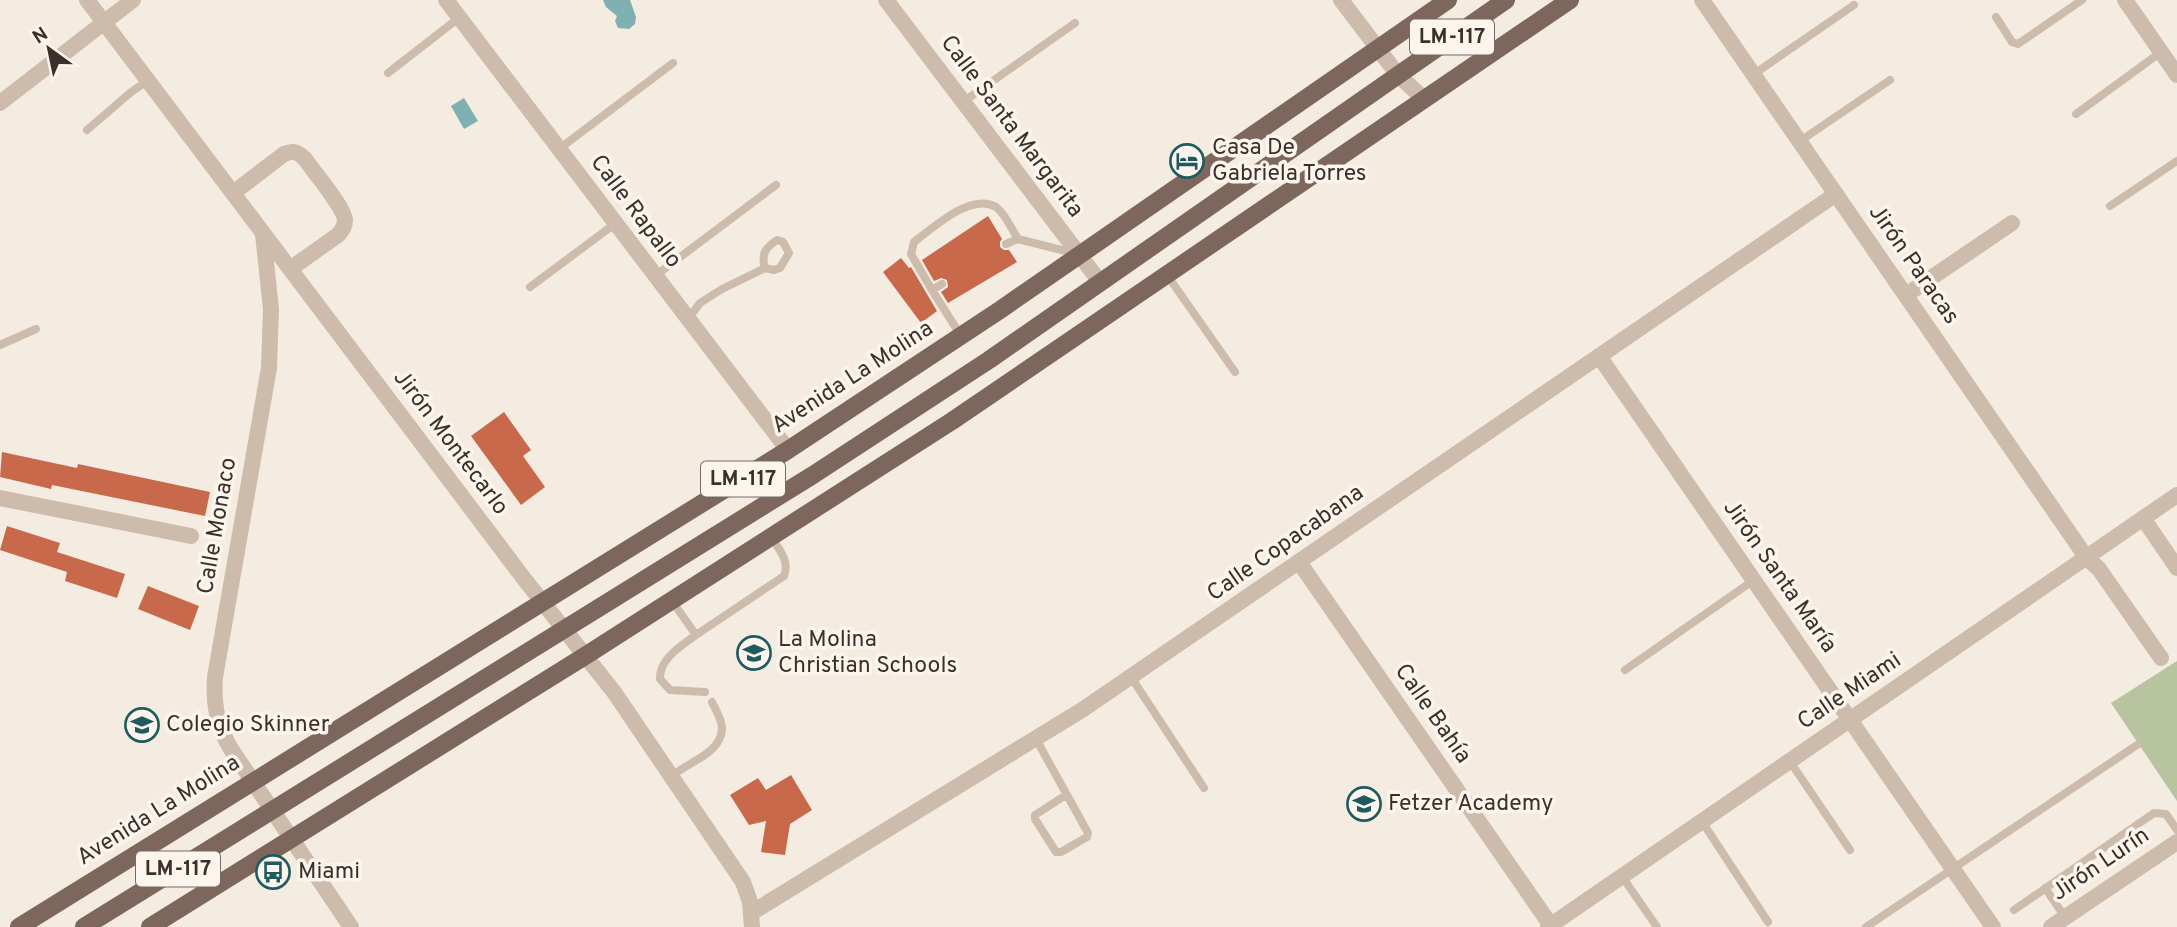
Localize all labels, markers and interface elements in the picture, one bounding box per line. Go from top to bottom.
north arrow [14,14,84,84]
road number: LM-117 [1410,20,1494,54]
text: N [29,23,53,50]
street label: Calle Santa Margarita [933,30,1089,224]
place label: Casa De Gabriela Torres [1212,134,1367,189]
hotel icon: Casa De Gabriela Torres [1168,142,1206,180]
street label: Calle Rapallo [583,150,687,274]
street label: Jirón Paracas [1861,200,1965,330]
street label: Avenida La Molina [767,315,939,441]
street label: Jirón Montecarlo [386,365,514,521]
street label: Calle Monaco [192,455,244,597]
road number: LM-117 [701,462,785,496]
street label: Calle Copacabana [1202,479,1370,609]
street label: Jirón Santa María [1716,495,1842,659]
place label: La Molina Christian Schools [778,626,957,681]
school or university icon: La Molina Christian Schools [735,634,773,672]
street label: Calle Miami [1793,647,1907,737]
street label: Calle Bahía [1387,659,1477,769]
school or university icon: Colegio Skinner [123,706,161,744]
place label: Colegio Skinner [166,711,330,740]
street label: Avenida La Molina [72,749,246,873]
school or university icon: Fetzer Academy [1345,785,1383,823]
place label: Fetzer Academy [1388,790,1553,819]
street label: Jirón Lurín [2047,822,2155,908]
road number: LM-117 [136,852,220,886]
bus stop icon: Miami [254,853,292,891]
place label: Miami [298,858,360,887]

